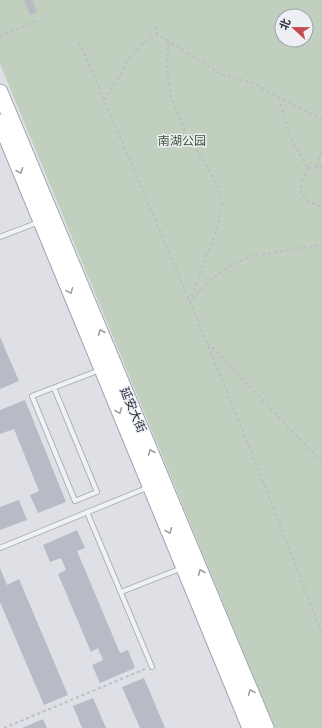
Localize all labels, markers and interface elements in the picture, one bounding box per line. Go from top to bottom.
north arrow [274,8,314,48]
text: 北 [276,17,293,32]
park label: 南湖公园 [158,133,206,149]
one-way arrow [16,167,24,174]
one-way arrow [65,287,73,294]
one-way arrow [97,329,105,336]
street label: 延安大街 [116,385,150,435]
one-way arrow [115,407,123,414]
one-way arrow [147,449,155,456]
one-way arrow [164,528,172,535]
one-way arrow [197,569,205,576]
one-way arrow [248,689,256,696]

